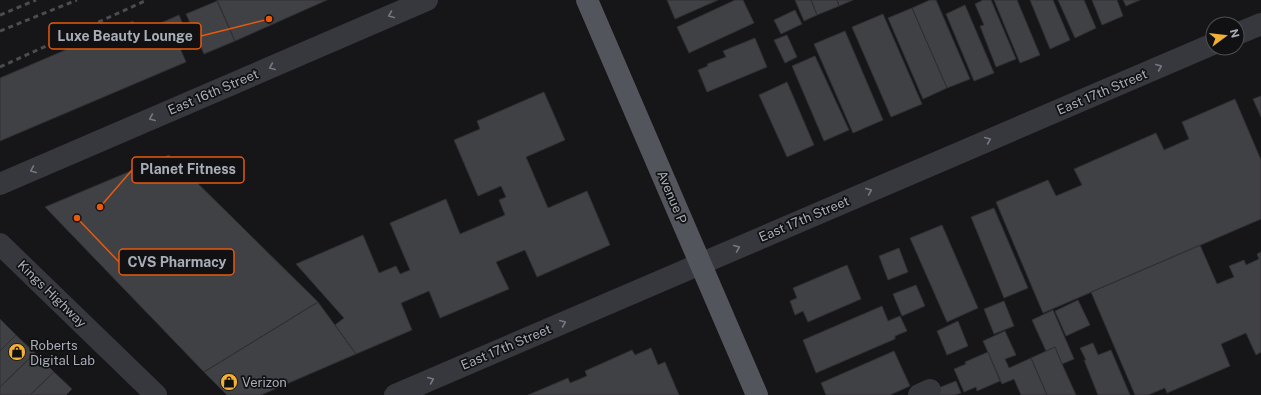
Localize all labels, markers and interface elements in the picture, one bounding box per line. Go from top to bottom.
one-way arrow [388,11,395,19]
north arrow [1205,16,1245,56]
callout: Luxe Beauty Lounge [49,23,201,49]
text: Luxe Beauty Lounge [57,28,193,44]
text: N [1228,28,1242,39]
one-way arrow [268,62,276,70]
one-way arrow [1155,64,1163,72]
street label: East 16th Street [166,66,260,118]
street label: East 17th Street [1055,66,1149,118]
one-way arrow [149,114,156,122]
one-way arrow [985,137,992,145]
callout: Planet Fitness [132,157,244,183]
text: Planet Fitness [140,161,236,177]
one-way arrow [30,165,37,173]
street label: Avenue P [654,168,690,226]
one-way arrow [865,188,872,196]
street label: East 17th Street [757,193,851,245]
one-way arrow [732,245,740,253]
callout: CVS Pharmacy [119,249,234,275]
text: CVS Pharmacy [128,254,227,270]
street label: Kings Highway [15,257,89,331]
one-way arrow [559,319,566,327]
street label: East 17th Street [459,321,553,373]
place label: Roberts Digital Lab [30,338,95,368]
shop icon: Roberts Digital Lab [7,342,27,362]
shop icon: Verizon [219,372,239,392]
place label: Verizon [242,375,287,390]
one-way arrow [427,376,434,384]

